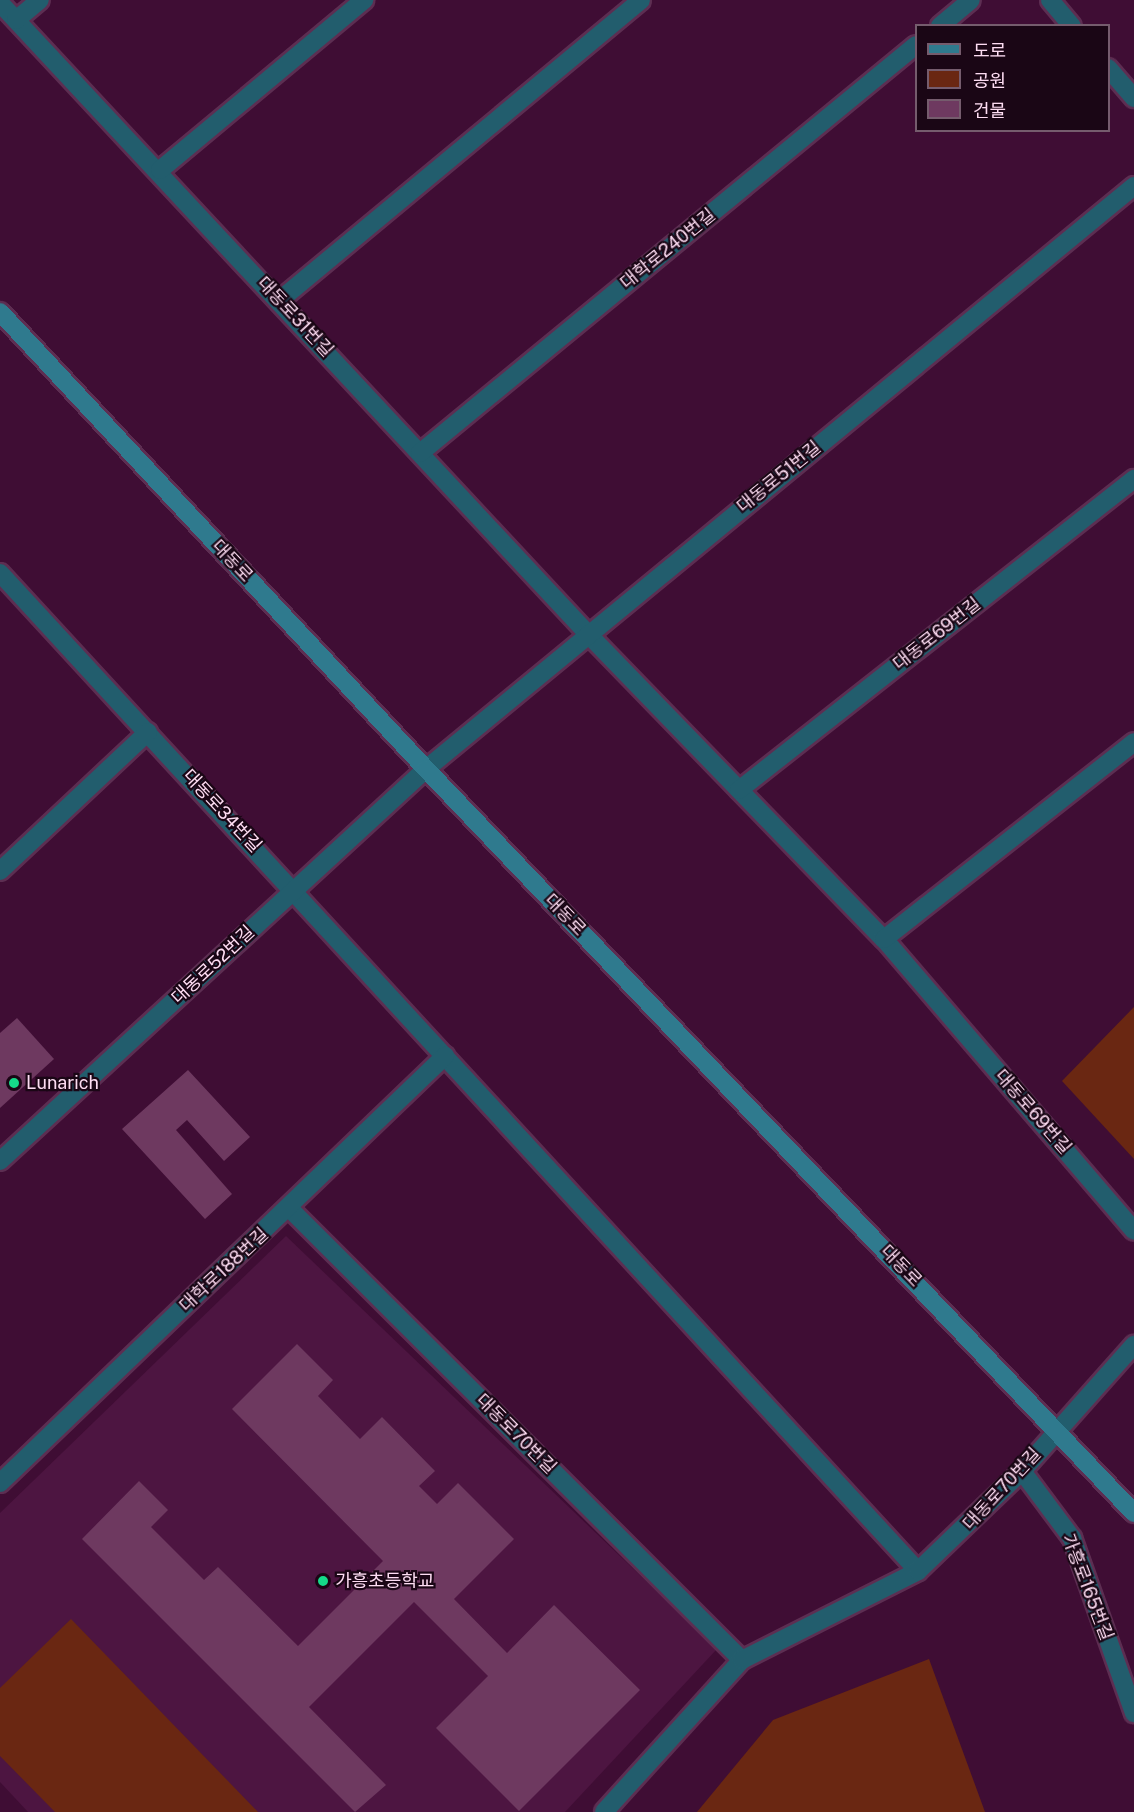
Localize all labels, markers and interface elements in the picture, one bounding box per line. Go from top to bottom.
legend [915,24,1110,132]
text: 도로 [973,40,1006,61]
text: 공원 [973,70,1006,91]
text: 건물 [973,100,1006,121]
street label: 대학로240번길 [616,204,720,294]
street label: 대동로31번길 [253,273,337,361]
street label: 대동로51번길 [733,437,825,517]
street label: 대동로 [207,535,257,587]
street label: 대동로69번길 [889,593,985,675]
street label: 대동로34번길 [178,765,266,857]
street label: 대동로 [540,890,590,940]
street label: 대동로52번길 [167,921,259,1009]
street label: 대동로69번길 [990,1065,1076,1159]
place label: Lunarich [26,1072,99,1094]
marker: Lunarich [7,1076,21,1090]
street label: 대학로188번길 [175,1223,273,1317]
street label: 대동로 [876,1241,926,1291]
street label: 대동로70번길 [471,1389,561,1479]
street label: 대동로70번길 [959,1444,1045,1534]
street label: 가흥로165번길 [1057,1530,1117,1644]
place label: 가흥초등학교 [335,1570,434,1592]
marker: 가흥초등학교 [316,1574,330,1588]

